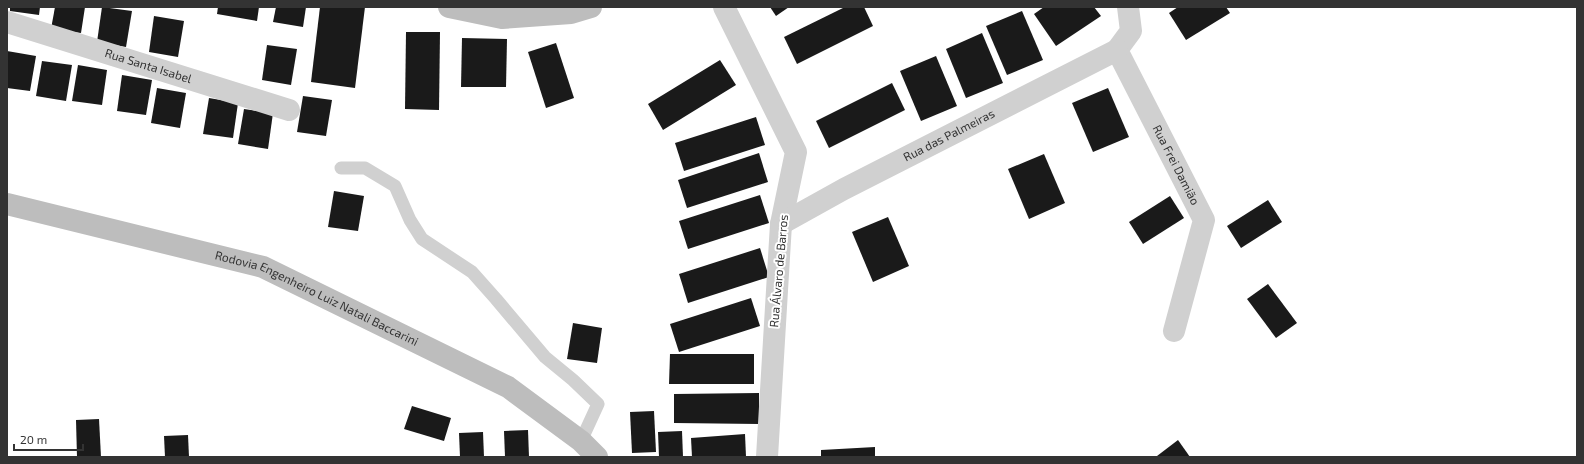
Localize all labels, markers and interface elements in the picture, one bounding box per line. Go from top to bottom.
street label: Rua Santa Isabel [103,45,194,85]
street label: Rua das Palmeiras [901,106,997,164]
street label: Rua Frei Damião [1150,122,1203,207]
street label: Rua Álvaro de Barros [766,214,790,328]
street label: Rodovia Engenheiro Luiz Natali Baccarini [214,247,421,348]
scale bar [14,426,83,452]
text: 20 m [20,432,47,446]

